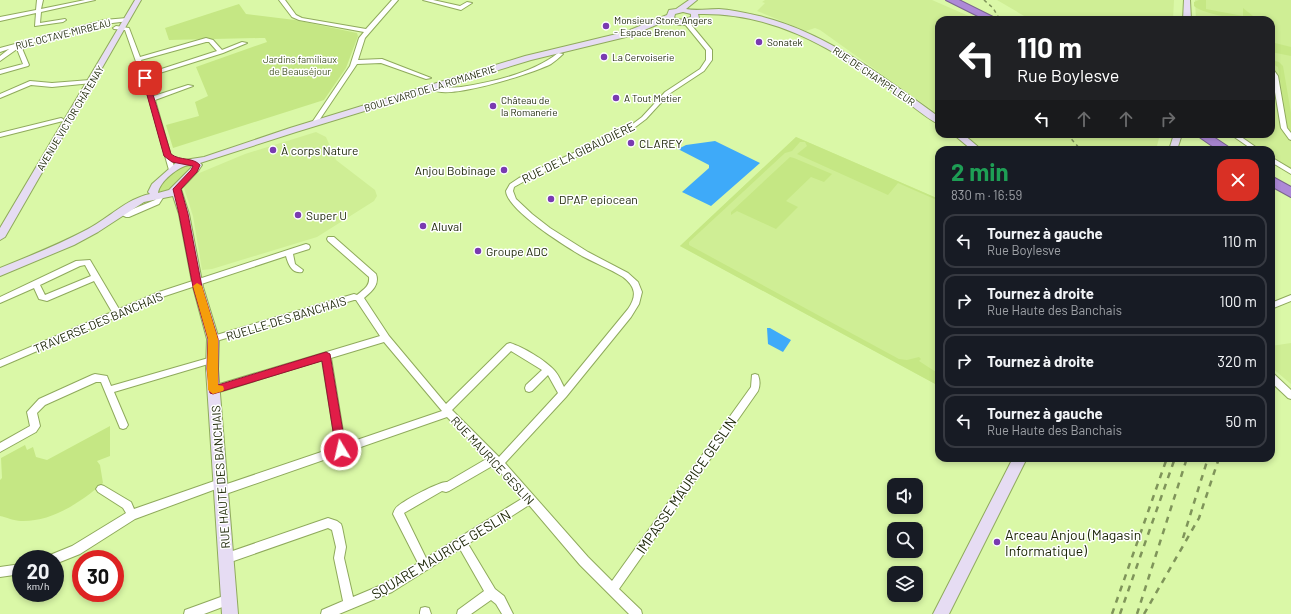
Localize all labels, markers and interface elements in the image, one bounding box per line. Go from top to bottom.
place label: Monsieur Store Angers - Espace Brenon [614,14,712,38]
street label: RUE OCTAVE MIRBEAU [14,16,112,52]
marker: Monsieur Store Angers - Espace Brenon [601,21,611,31]
text: 110 m [1017,30,1082,64]
icon: left [951,32,1003,84]
place label: Sonatek [767,36,803,48]
marker: Sonatek [754,37,764,47]
street label: RUE DE CHAMPFLEUR [831,44,917,108]
place label: La Cervoiserie [612,51,674,63]
marker: La Cervoiserie [599,52,609,62]
park label: Jardins familiaux de Beauséjour [263,53,337,77]
pin [128,61,162,95]
street label: BOULEVARD DE LA ROMANERIE [362,62,498,114]
street label: AVENUE VICTOR CHÂTENAY [34,63,106,173]
text: Rue Boylesve [1017,64,1119,86]
icon: arrive [134,67,156,89]
place label: A Tout Metier [624,92,681,104]
marker: A Tout Metier [611,93,621,103]
place label: Château de la Romanerie [501,94,558,118]
marker: Château de la Romanerie [488,101,498,111]
icon: left [1031,108,1053,130]
icon: ahead [1073,108,1095,130]
icon: ahead [1115,108,1137,130]
icon: right [1157,108,1179,130]
street label: RUE DE LA GIBAUDIÈRE [519,119,637,185]
place label: CLAREY [639,136,682,150]
marker: CLAREY [626,138,636,148]
place label: À corps Nature [281,143,358,157]
marker: À corps Nature [268,145,278,155]
text: 2 min [951,157,1009,186]
button: close [1217,159,1259,201]
place label: Anjou Bobinage [415,163,496,177]
marker: Anjou Bobinage [499,165,509,175]
text: 830 m · 16:59 [951,187,1022,203]
place label: DPAP epiocean [559,192,638,206]
marker: DPAP epiocean [546,194,556,204]
place label: Super U [306,208,347,222]
marker: Super U [293,210,303,220]
place label: Aluval [431,219,462,233]
marker: Aluval [418,221,428,231]
text: Tournez à gauche [987,224,1103,242]
icon: left [953,230,975,252]
text: 110 m [1223,232,1257,250]
text: Rue Boylesve [987,242,1061,258]
place label: Groupe ADC [486,244,548,258]
marker: Groupe ADC [473,246,483,256]
text: Tournez à droite [987,284,1094,302]
street label: TRAVERSE DES BANCHAIS [31,288,165,356]
icon: right [953,290,975,312]
text: 100 m [1219,292,1257,310]
street label: RUELLE DES BANCHAIS [224,293,348,343]
text: Rue Haute des Banchais [987,302,1122,318]
icon: right [953,350,975,372]
text: Tournez à droite [987,352,1094,370]
text: 320 m [1217,352,1257,370]
text: Tournez à gauche [987,404,1103,422]
street label: RUE HAUTE DES BANCHAIS [208,405,232,549]
icon: left [953,410,975,432]
text: 50 m [1225,412,1257,430]
street label: RUE MAURICE GESLIN [449,413,537,507]
street label: IMPASSE MAURICE GESLIN [632,413,740,557]
text: Rue Haute des Banchais [987,422,1122,438]
position arrow [320,429,362,471]
map controls [887,478,923,602]
button: sound [887,478,923,514]
street label: SQUARE MAURICE GESLIN [368,506,514,602]
button: search [887,522,923,558]
place label: Arceau Anjou (Magasin Informatique) [1005,526,1141,559]
marker: Arceau Anjou (Magasin Informatique) [992,537,1002,547]
speed limit sign: 30 [72,550,124,602]
text: 20 [27,559,49,583]
button: layers [887,566,923,602]
text: km/h [27,580,49,592]

